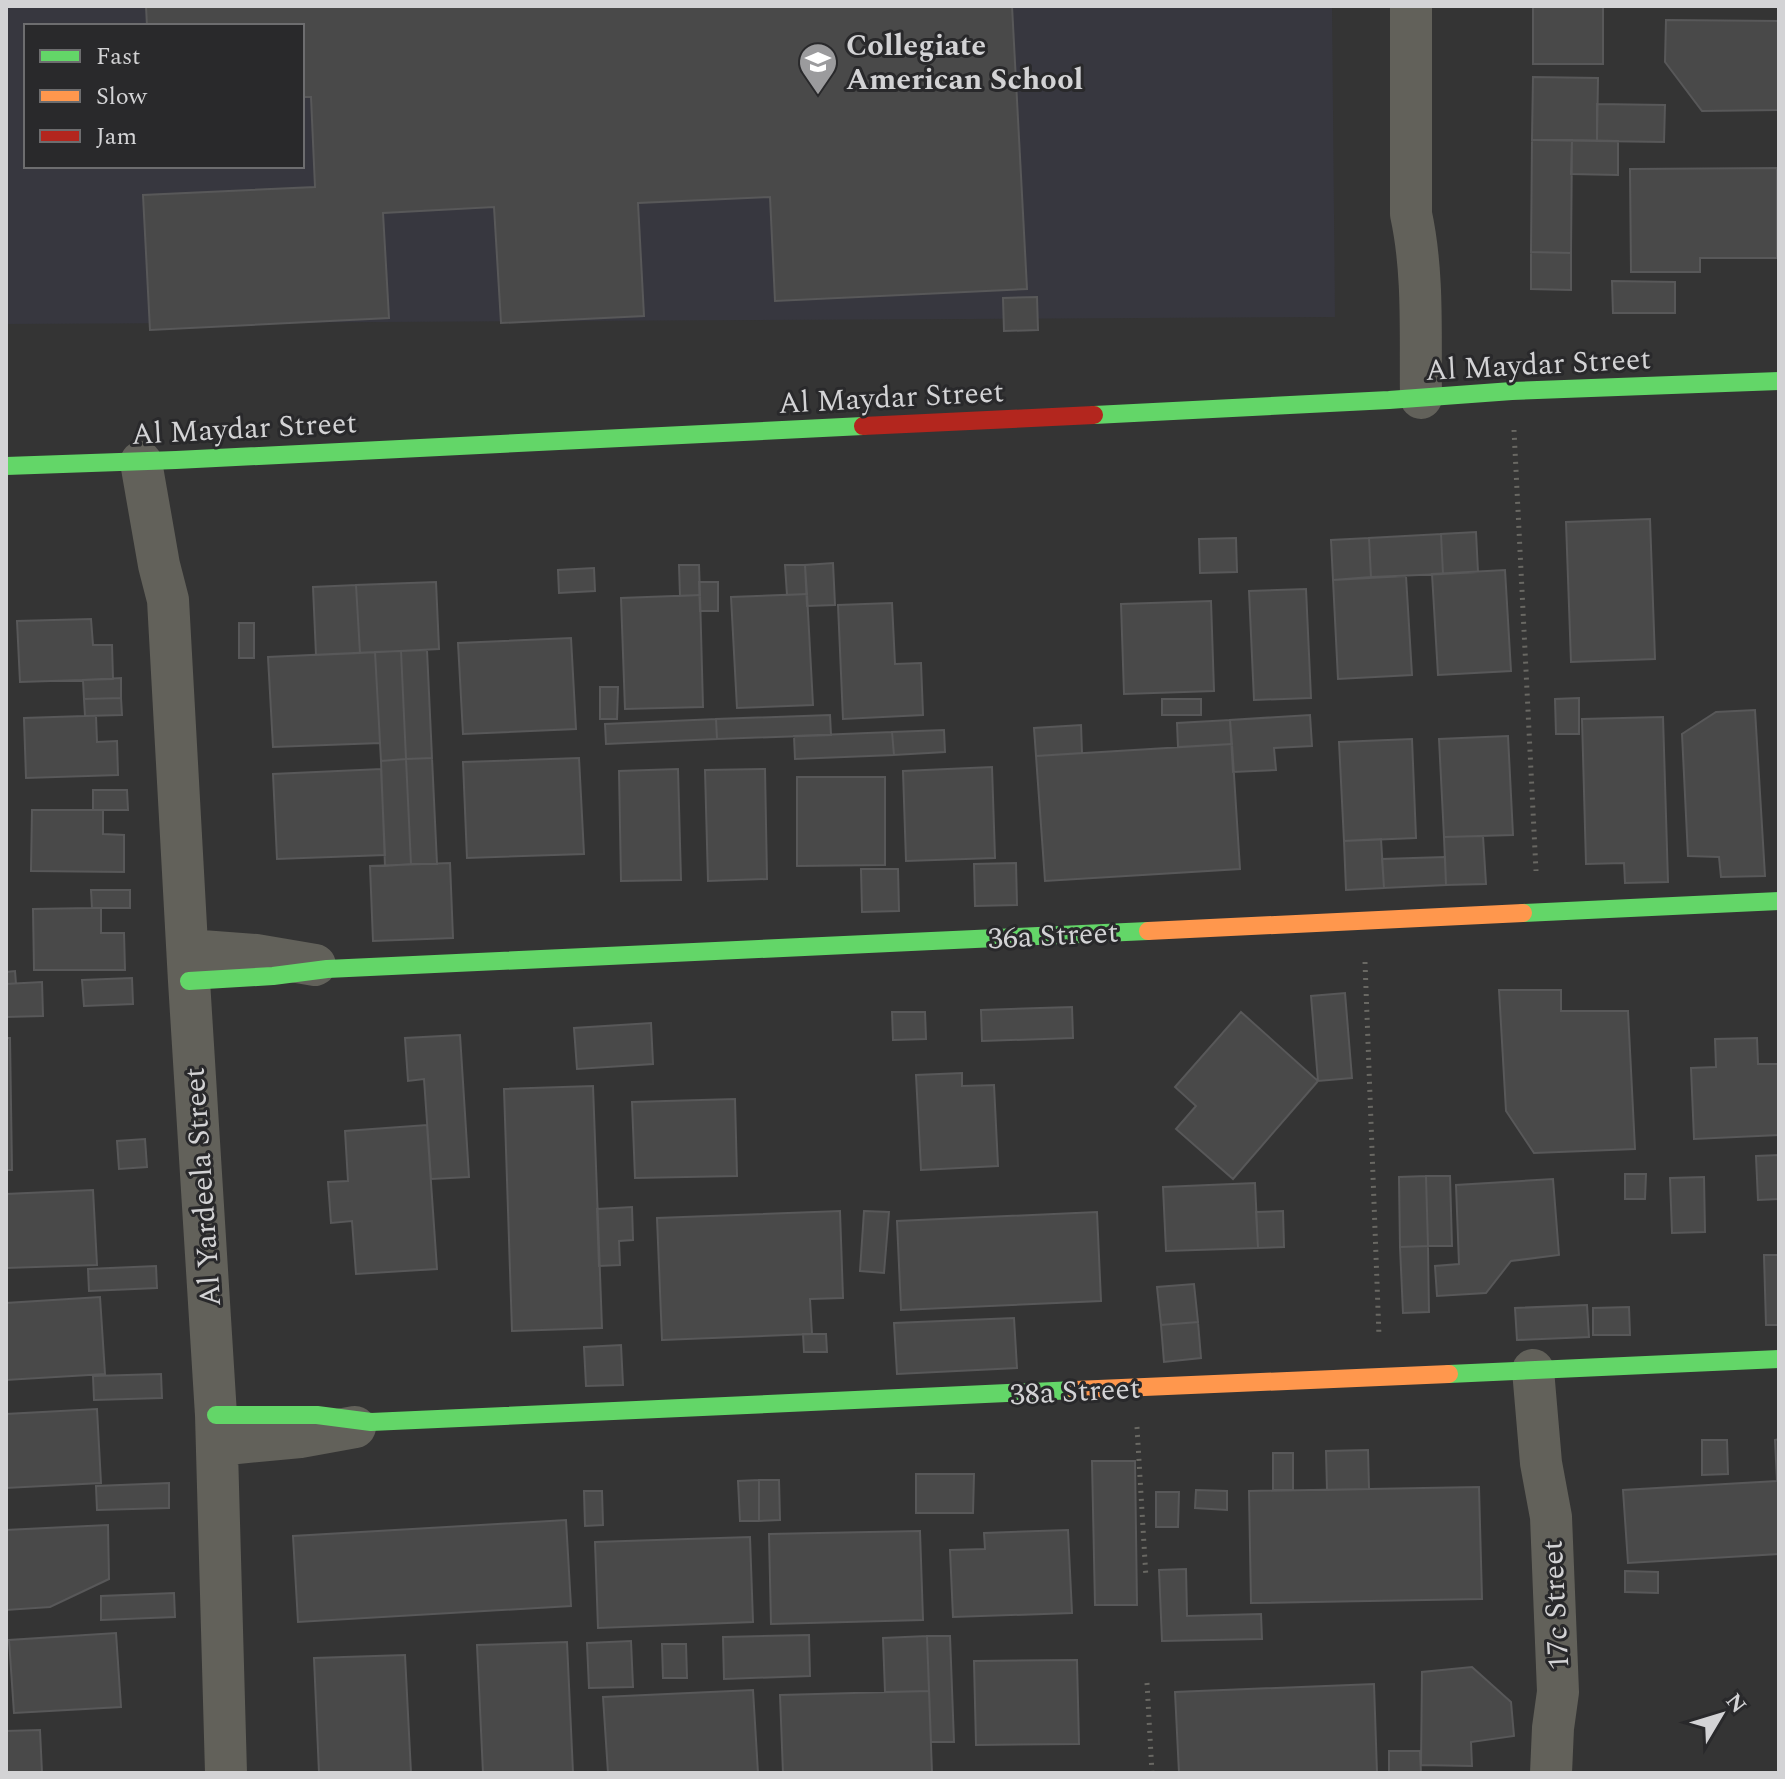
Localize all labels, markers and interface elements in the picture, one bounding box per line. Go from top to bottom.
place label: Collegiate American School [846,23,1083,103]
legend [24,24,304,168]
text: Fast [96,39,141,75]
school or university icon: Collegiate American School [797,41,839,96]
text: Slow [96,79,148,115]
text: Jam [96,119,137,155]
street label: Al Maydar Street [1424,336,1652,394]
street label: Al Maydar Street [777,369,1005,427]
street label: Al Maydar Street [130,400,358,458]
street label: 36a Street [986,910,1120,962]
street label: Al Yardeela Street [172,1066,234,1308]
street label: 38a Street [1008,1366,1142,1418]
street label: 17c Street [1530,1539,1582,1671]
north arrow [1681,1675,1761,1755]
text: N [1717,1686,1754,1721]

